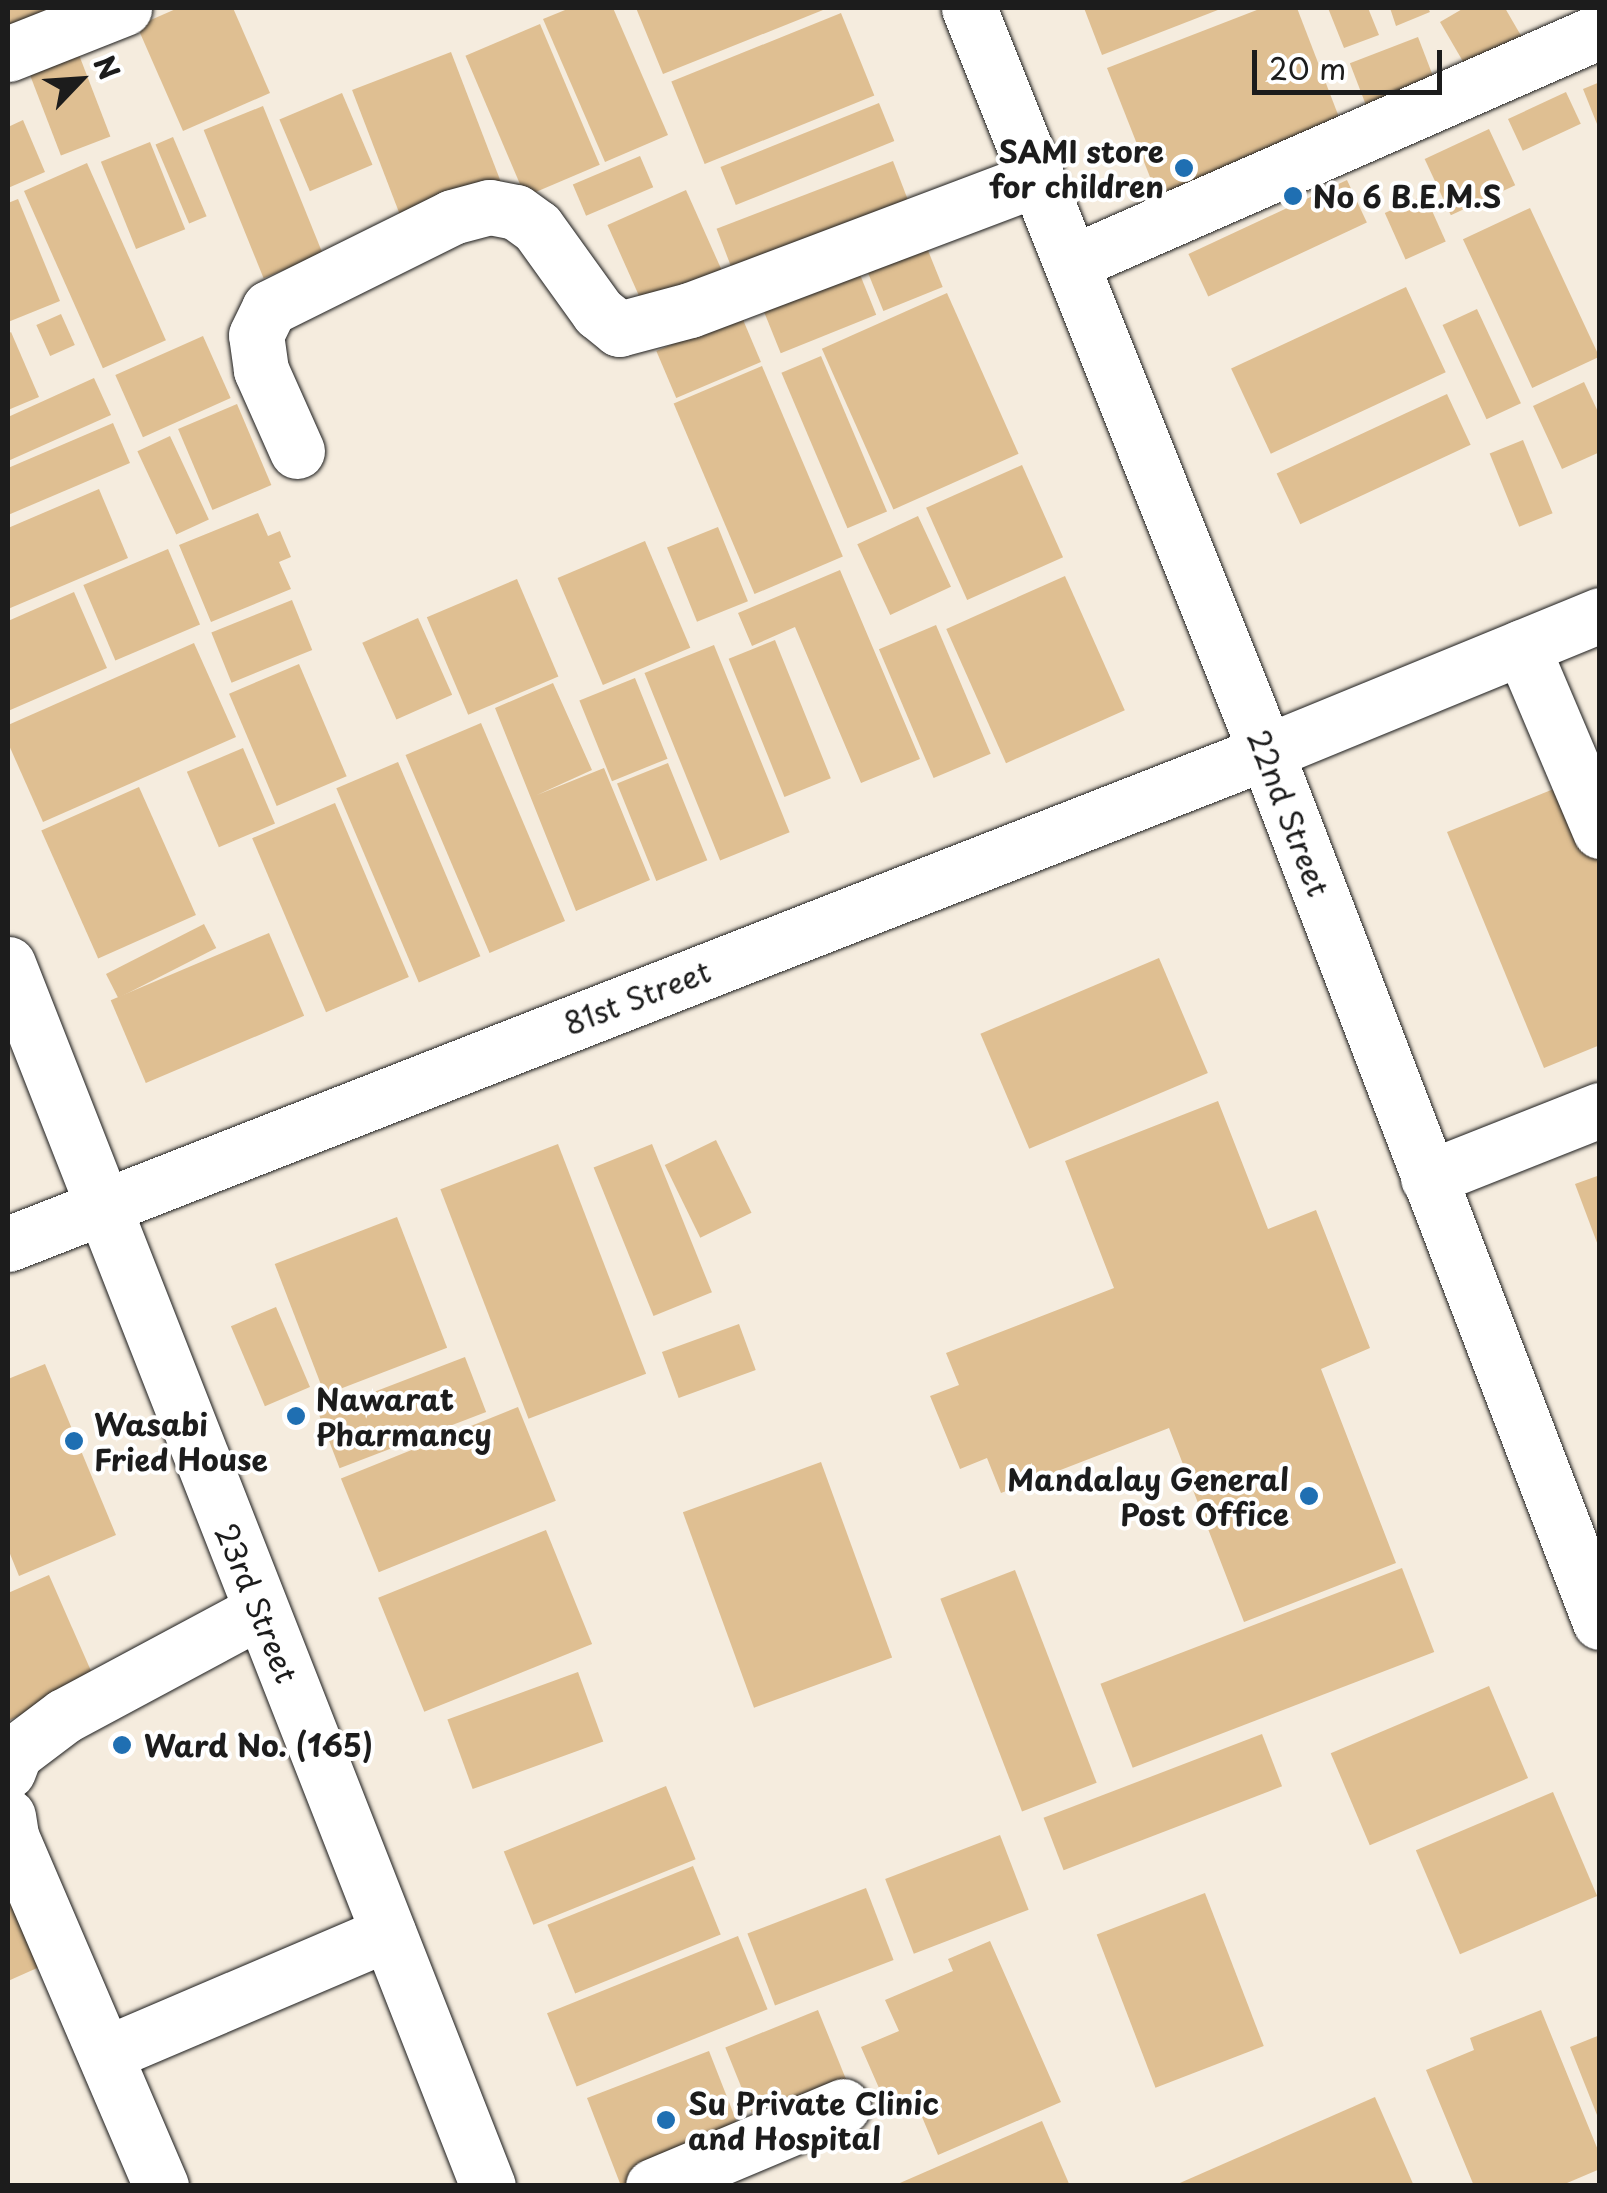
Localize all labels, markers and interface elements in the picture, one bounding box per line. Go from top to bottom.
north arrow [30,30,130,130]
scale bar [1257,30,1447,92]
text: 20 m [1269,45,1346,90]
text: N [83,48,132,86]
place label: SAMI store for children [987,133,1164,204]
marker: SAMI store for children [1173,157,1195,179]
place label: No 6 B.E.M.S [1313,178,1505,214]
marker: No 6 B.E.M.S [1282,185,1304,207]
street label: 22nd Street [1241,725,1337,901]
street label: 81st Street [556,952,718,1042]
place label: Nawarat Pharmancy [316,1381,492,1452]
marker: Nawarat Pharmancy [285,1405,307,1427]
place label: Wasabi Fried House [94,1406,272,1476]
marker: Wasabi Fried House [63,1430,85,1452]
place label: Mandalay General Post Office [1007,1461,1289,1532]
marker: Mandalay General Post Office [1298,1485,1320,1507]
street label: 23rd Street [209,1518,305,1688]
place label: Ward No. (165) [144,1727,375,1763]
marker: Ward No. (165) [109,1732,135,1758]
place label: Su Private Clinic and Hospital [688,2085,938,2156]
marker: Su Private Clinic and Hospital [653,2107,679,2133]

